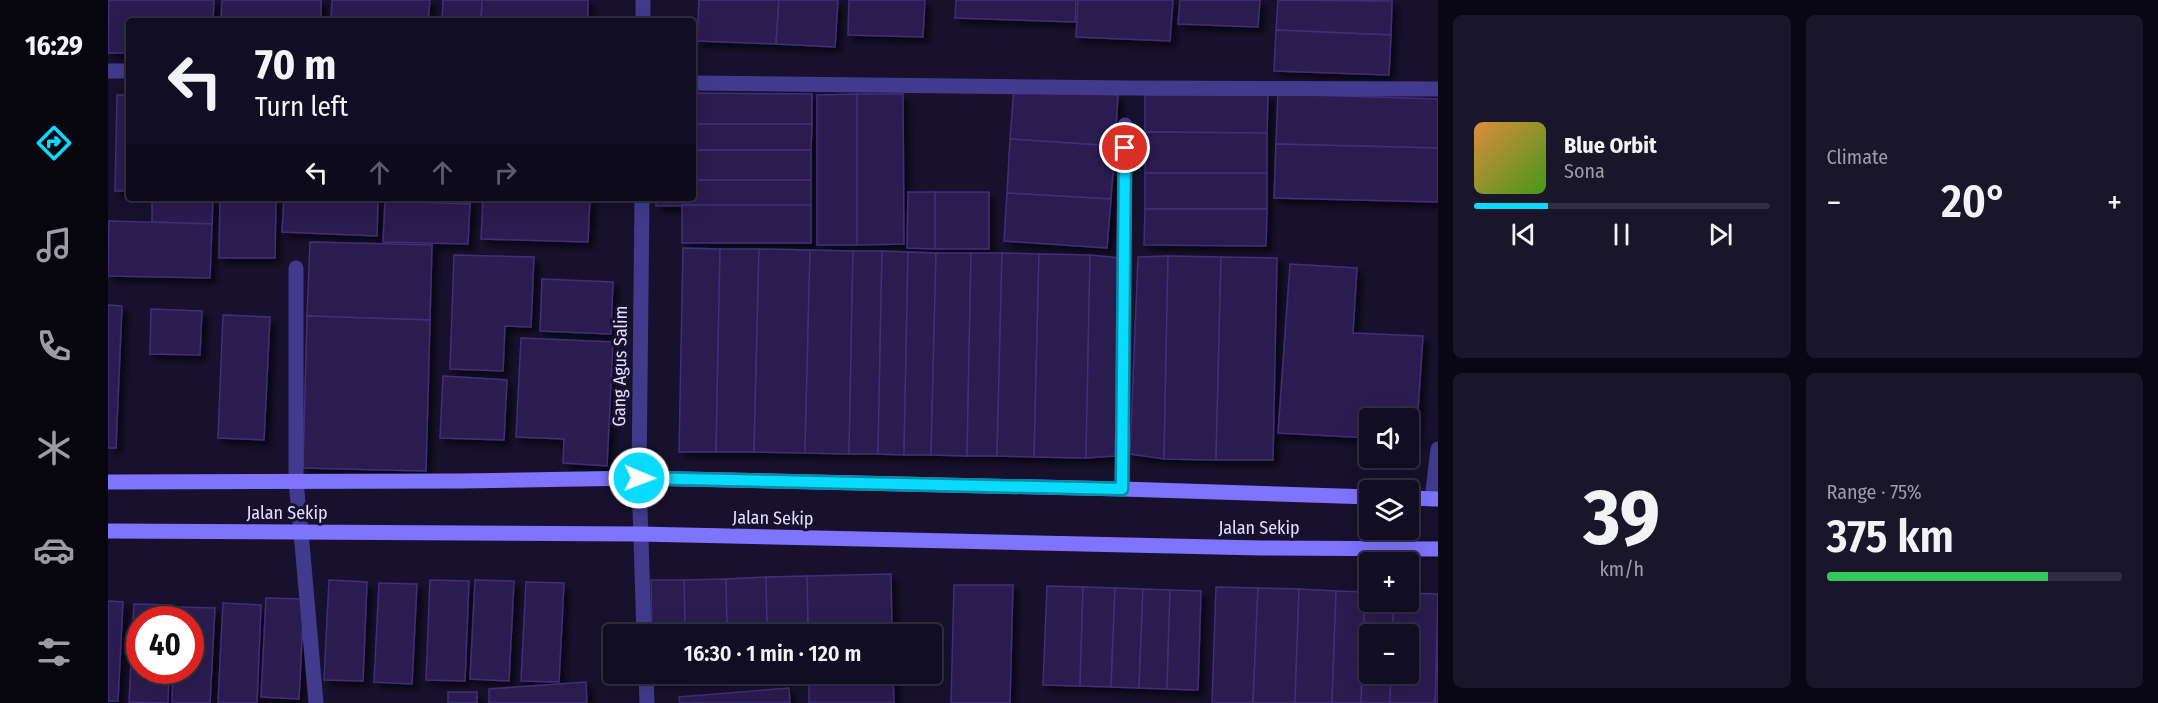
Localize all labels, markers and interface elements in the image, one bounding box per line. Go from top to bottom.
text: 16:29 [25,30,83,62]
text: 70 m [255,40,336,90]
icon: left [156,42,234,120]
text: Turn left [255,91,348,123]
icon: directions [33,122,75,164]
pin [1099,122,1150,173]
icon: arrive [1108,131,1141,164]
text: Blue Orbit [1564,132,1657,159]
text: Climate [1827,145,1888,169]
icon: left [300,156,333,189]
icon: ahead [363,156,396,189]
icon: ahead [426,156,459,189]
icon: right [489,156,522,189]
text: Sona [1564,159,1605,183]
text: 20° [1941,175,2007,229]
text: − [1827,183,1841,223]
text: + [2107,183,2122,223]
icon: previous [1507,218,1540,251]
icon: pause [1605,218,1638,251]
icon: next [1704,218,1737,251]
icon: music [33,224,75,266]
street label: Gang Agus Salim [608,305,632,427]
icon: phone [33,325,75,367]
map controls [1359,408,1419,684]
button: sound [1359,408,1419,468]
icon: climate [33,427,75,469]
position arrow [607,446,671,510]
text: 39 [1583,471,1660,565]
button: layers [1359,480,1419,540]
text: Range · 75% [1827,480,1922,504]
street label: Jalan Sekip [246,502,328,524]
street label: Jalan Sekip [732,506,814,530]
text: 375 km [1827,510,1954,564]
street label: Jalan Sekip [1218,517,1300,539]
icon: car [33,529,75,571]
button: + [1359,552,1419,612]
text: km/h [1599,557,1644,581]
speed limit sign: 40 [126,606,204,684]
button: − [1359,624,1419,684]
icon: filters [33,631,75,673]
text: 16:30 · 1 min · 120 m [684,640,861,667]

